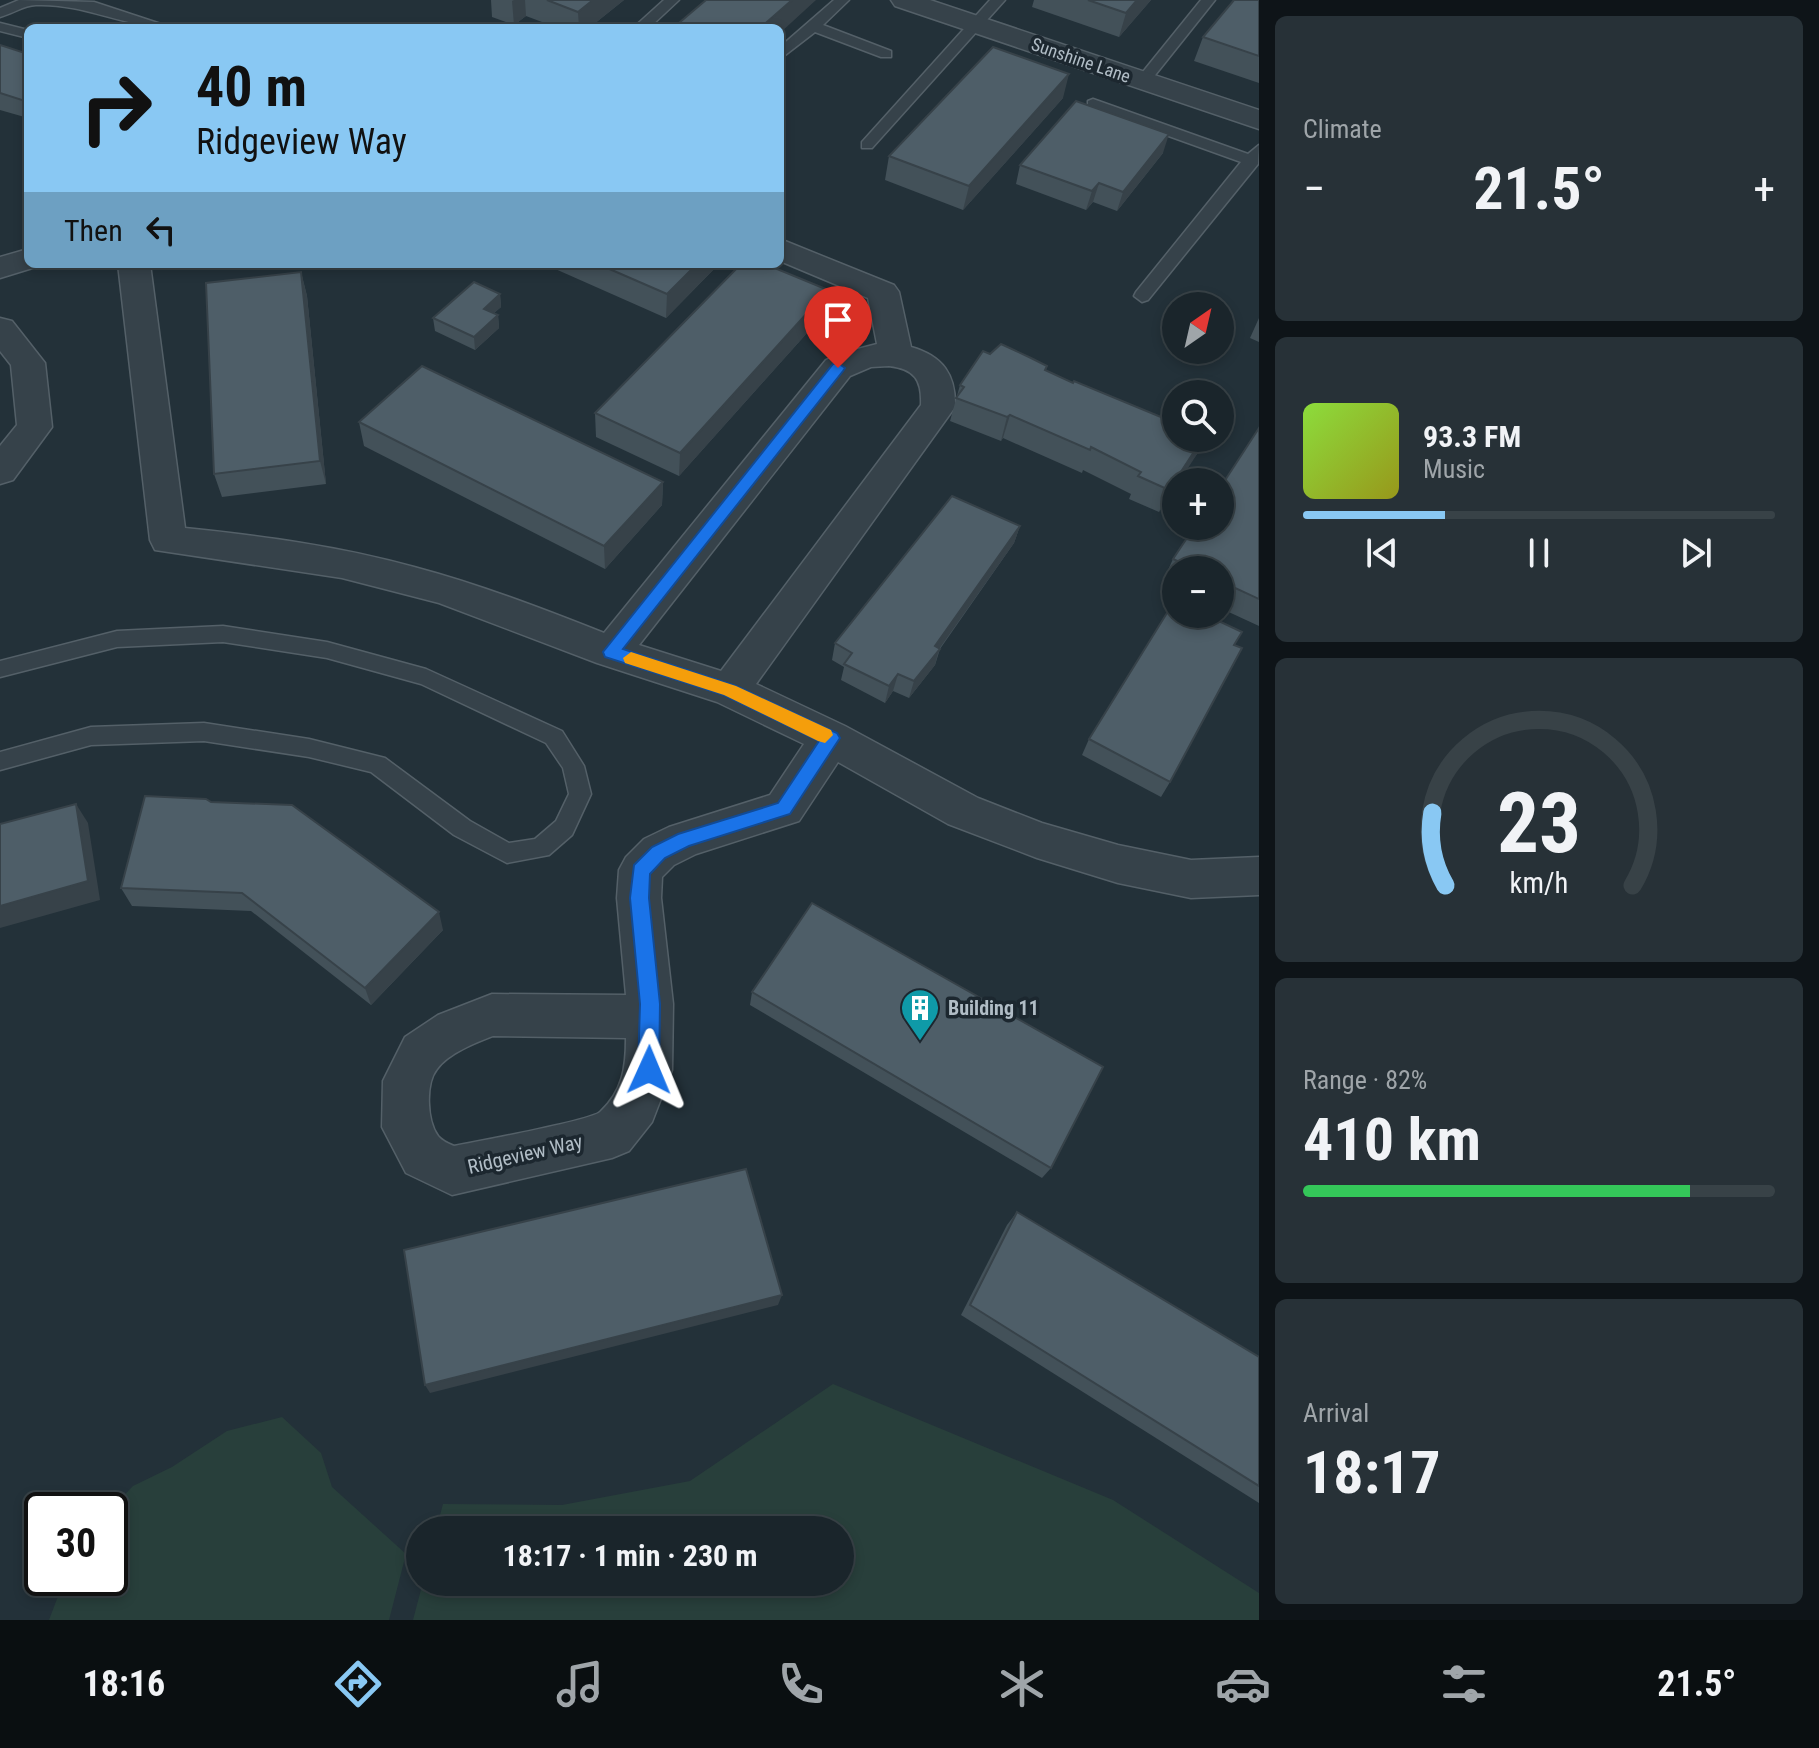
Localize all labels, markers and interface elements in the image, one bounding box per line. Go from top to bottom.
street label: Sunshine Lane [1029,33,1133,87]
text: 40 m [196,54,307,120]
icon: right [64,56,168,160]
text: Climate [1303,114,1382,144]
text: Ridgeview Way [196,121,407,163]
text: 21.5° [1473,153,1605,224]
text: − [1303,163,1325,215]
text: + [1753,163,1775,215]
icon: left [139,208,183,252]
text: Then [64,213,123,248]
pin [804,286,872,368]
north arrow [1162,292,1234,364]
map controls [1162,292,1234,628]
icon: arrive [816,298,860,342]
button: search [1162,380,1234,452]
text: 93.3 FM [1423,419,1521,454]
text: Music [1423,454,1485,484]
button: + [1162,468,1234,540]
icon: previous [1360,531,1404,575]
icon: pause [1517,531,1561,575]
icon: next [1674,531,1718,575]
button: − [1162,556,1234,628]
text: 23 [1497,775,1581,872]
text: km/h [1510,866,1568,900]
building icon: Building 11 [899,987,941,1042]
place label: Building 11 [948,996,1039,1020]
position arrow [607,1028,691,1112]
text: Range · 82% [1303,1065,1427,1095]
text: 410 km [1303,1104,1481,1175]
street label: Ridgeview Way [465,1129,585,1179]
text: Arrival [1303,1398,1369,1428]
text: 18:17 [1303,1437,1441,1508]
speed limit sign: 30 [24,1492,128,1596]
text: 18:17 · 1 min · 230 m [503,1538,757,1573]
icon: directions [330,1656,386,1712]
icon: music [552,1656,608,1712]
icon: phone [773,1656,829,1712]
icon: climate [994,1656,1050,1712]
icon: car [1215,1656,1271,1712]
icon: filters [1436,1656,1492,1712]
text: 18:16 [83,1663,165,1705]
text: 21.5° [1657,1663,1736,1705]

